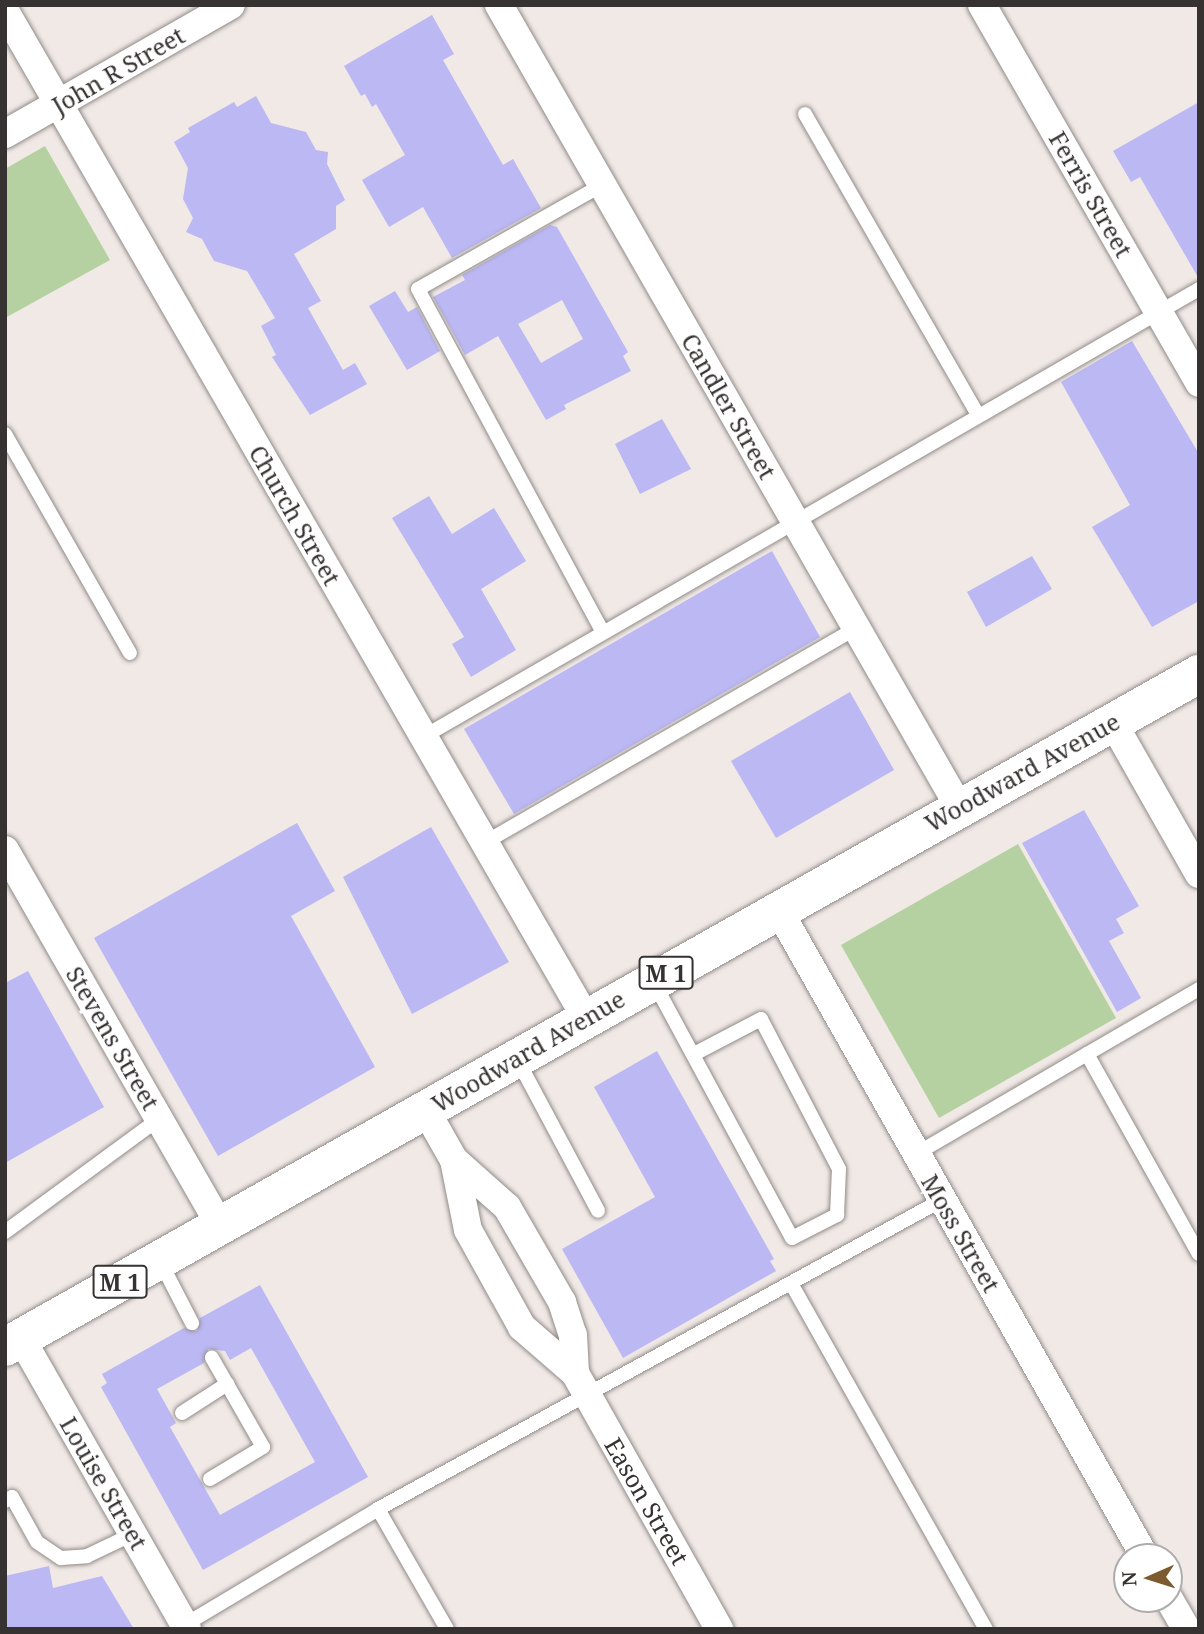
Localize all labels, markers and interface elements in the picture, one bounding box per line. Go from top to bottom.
street label: John R Street [47,20,189,120]
street label: Ferris Street [1043,126,1139,262]
street label: Candler Street [676,328,782,484]
street label: Church Street [243,440,347,590]
street label: Woodward Avenue [920,706,1124,838]
road number: M 1 [638,954,694,992]
street label: Stevens Street [60,961,166,1115]
street label: Woodward Avenue [426,984,630,1118]
street label: Moss Street [916,1169,1006,1297]
road number: M 1 [92,1262,148,1302]
street label: Louise Street [54,1411,154,1555]
street label: Eason Street [599,1432,695,1570]
north arrow [1113,1543,1183,1613]
text: N [1116,1571,1142,1587]

